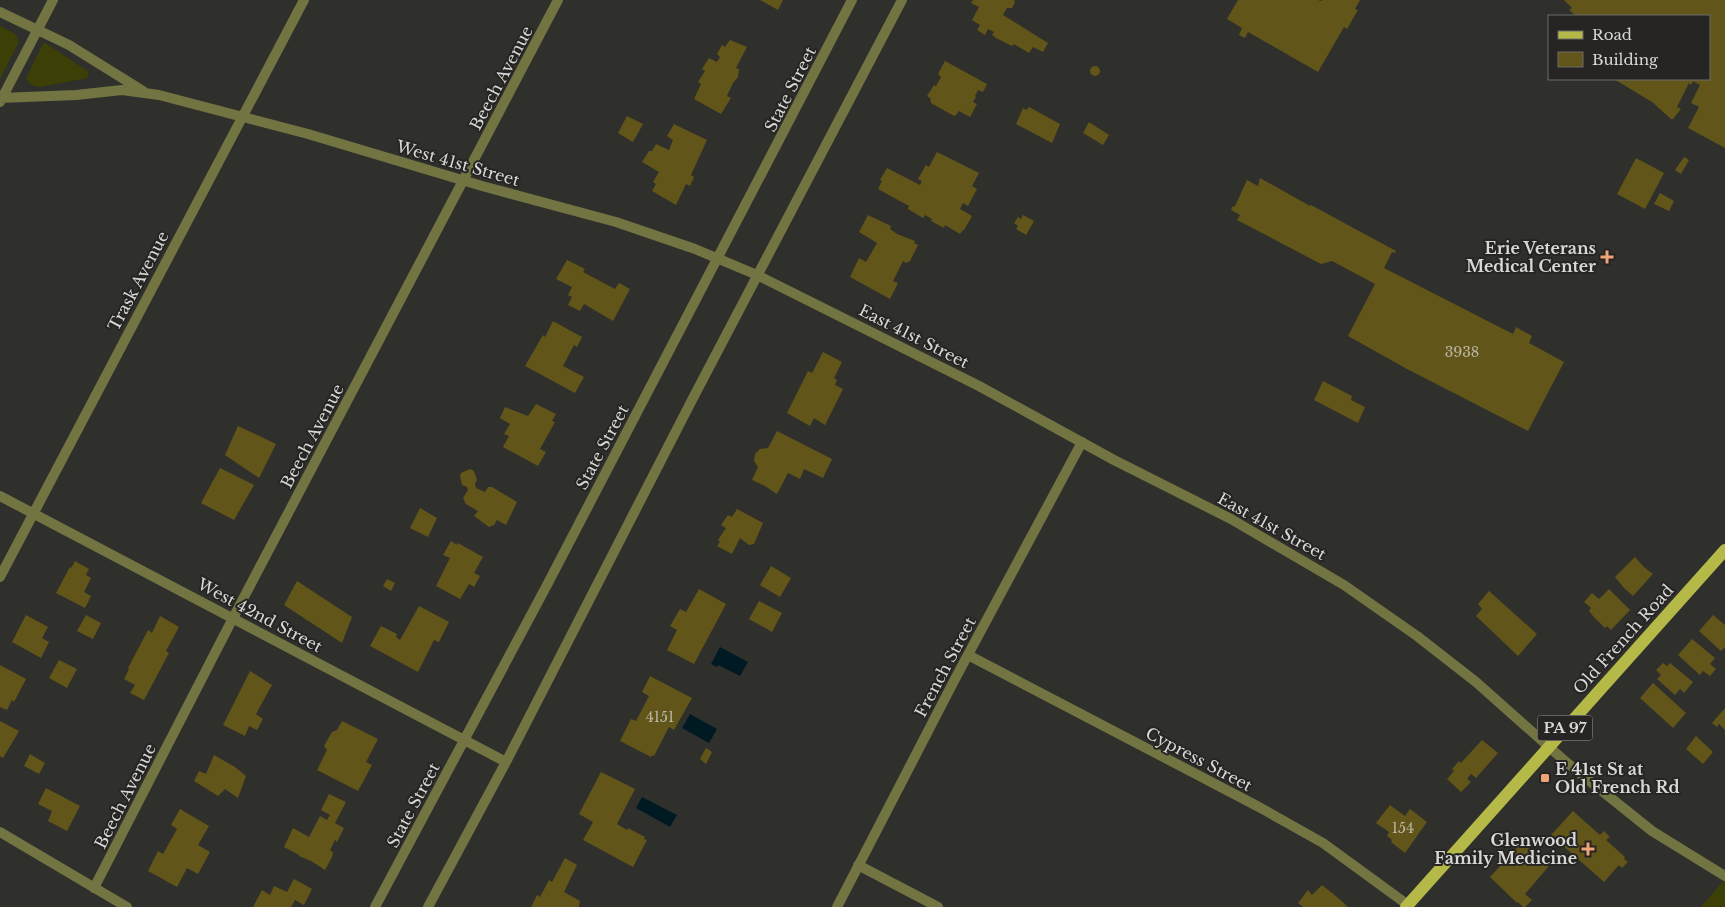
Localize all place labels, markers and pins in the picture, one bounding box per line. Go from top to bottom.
place label: Erie Veterans Medical Center [1466,238,1596,276]
marker: Erie Veterans Medical Center [1600,250,1614,264]
place label: E 41st St at Old French Rd [1555,759,1680,797]
marker: E 41st St at Old French Rd [1539,772,1551,784]
place label: Glenwood Family Medicine [1434,830,1577,868]
marker: Glenwood Family Medicine [1581,842,1595,856]

